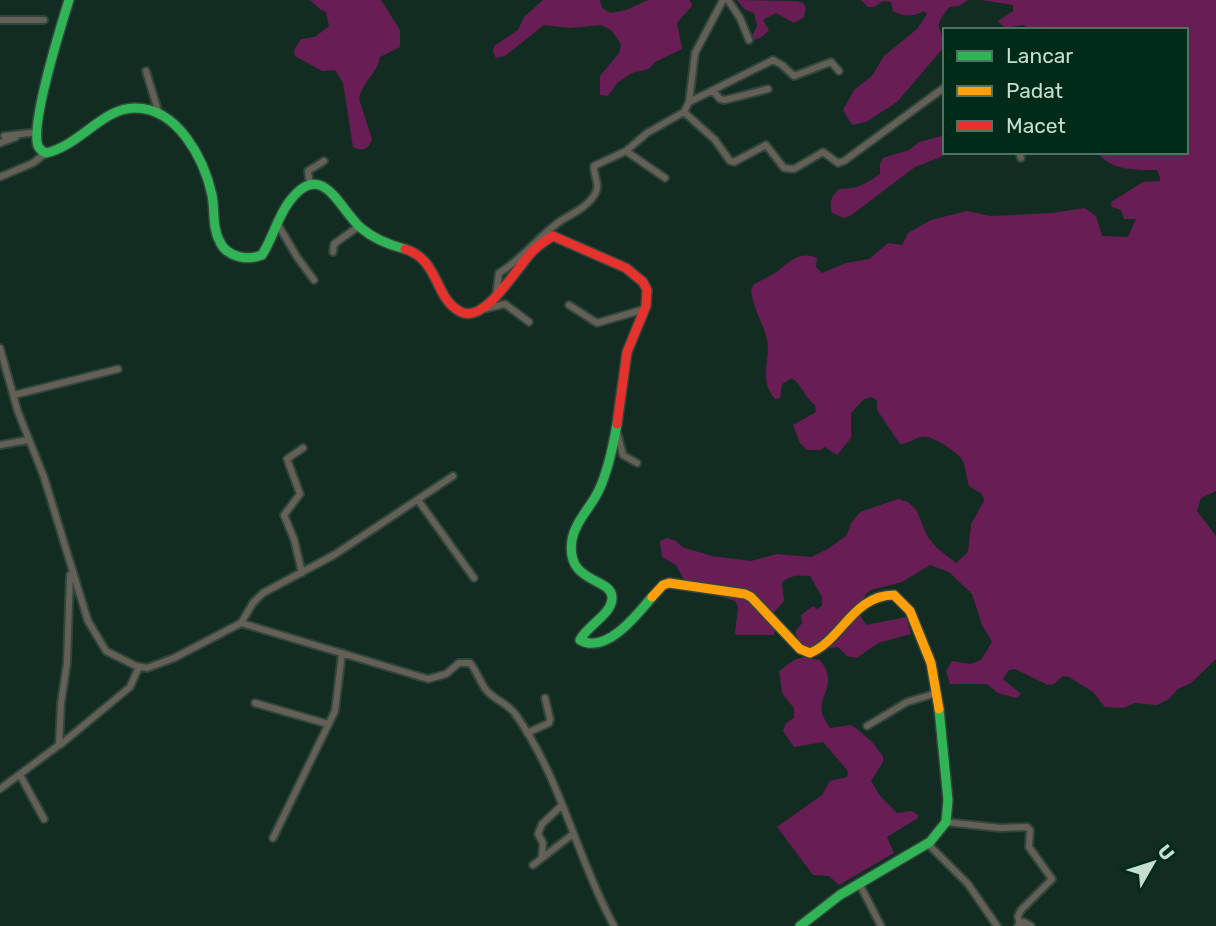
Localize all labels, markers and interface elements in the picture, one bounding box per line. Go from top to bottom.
legend [943,28,1188,154]
text: Lancar [1006,43,1073,68]
text: Padat [1006,78,1063,103]
text: Macet [1006,113,1066,138]
north arrow [1118,828,1188,898]
text: U [1153,840,1179,865]

